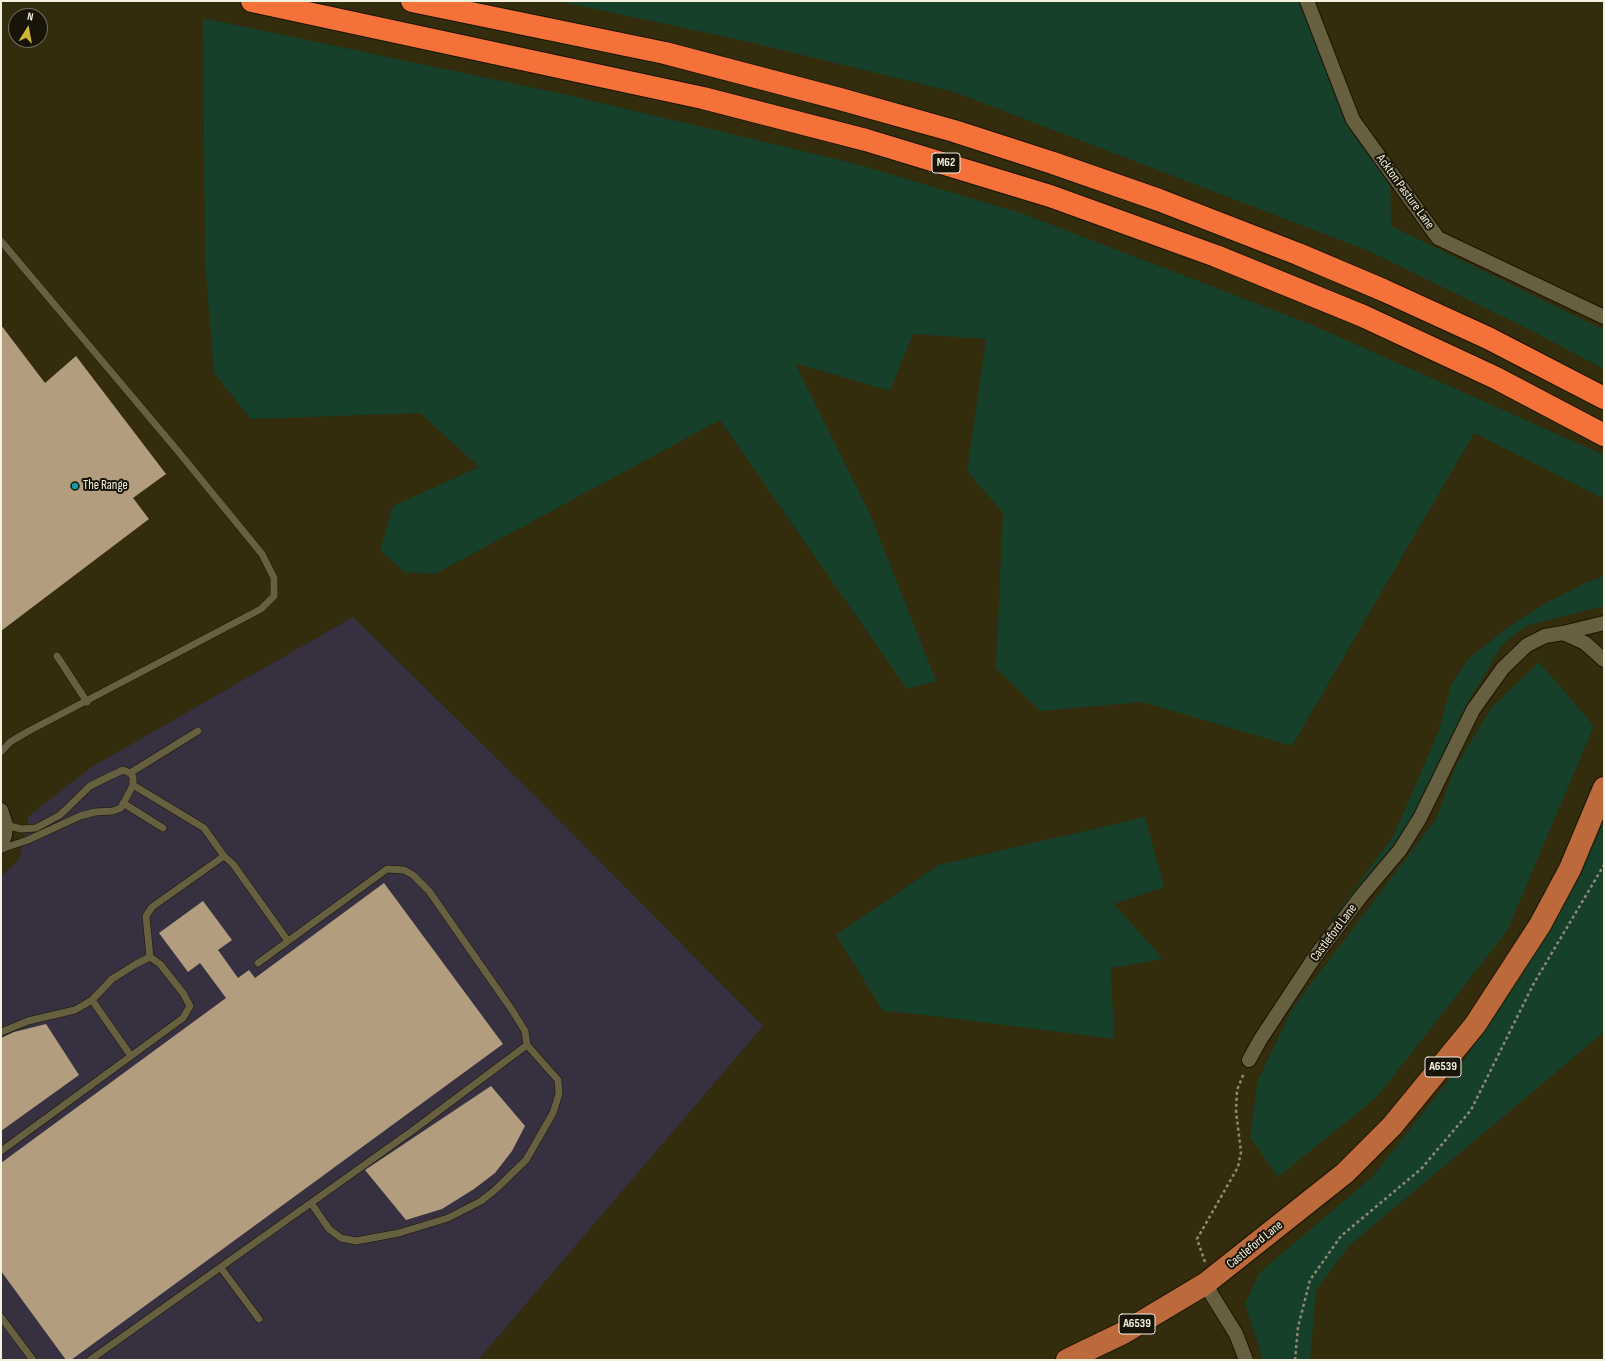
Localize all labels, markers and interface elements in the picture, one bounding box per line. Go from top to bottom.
north arrow [8,8,48,48]
text: N [26,10,34,24]
street label: Ackton Pasture Lane [1373,152,1437,232]
road number: M62 [932,153,960,173]
place label: The Range [83,478,128,494]
marker: The Range [70,481,80,491]
street label: Castleford Lane [1307,901,1361,965]
road number: A6539 [1425,1057,1461,1077]
street label: Castleford Lane [1224,1218,1286,1272]
road number: A6539 [1119,1314,1155,1334]

